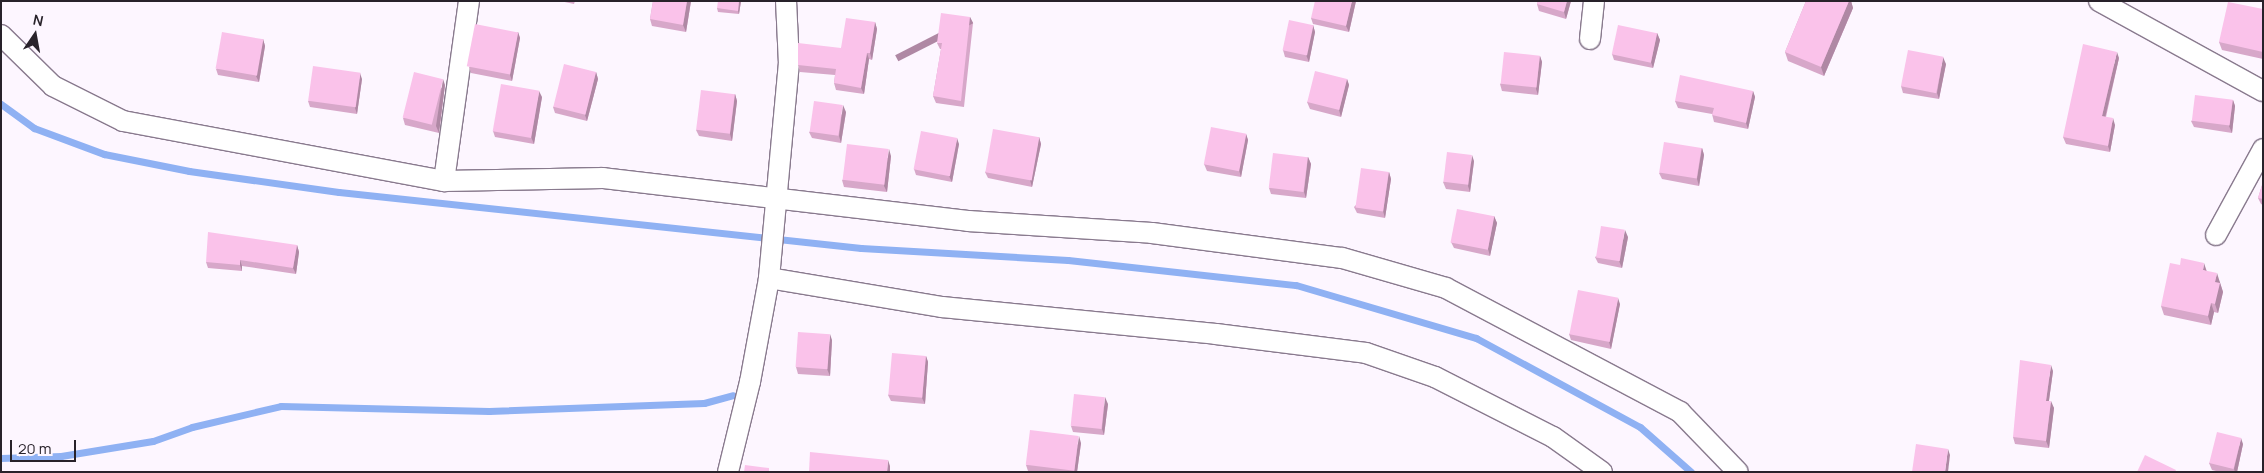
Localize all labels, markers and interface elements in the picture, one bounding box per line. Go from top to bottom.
north arrow [10,10,60,60]
text: N [31,10,45,30]
scale bar [12,430,79,462]
text: 20 m [18,438,51,459]

